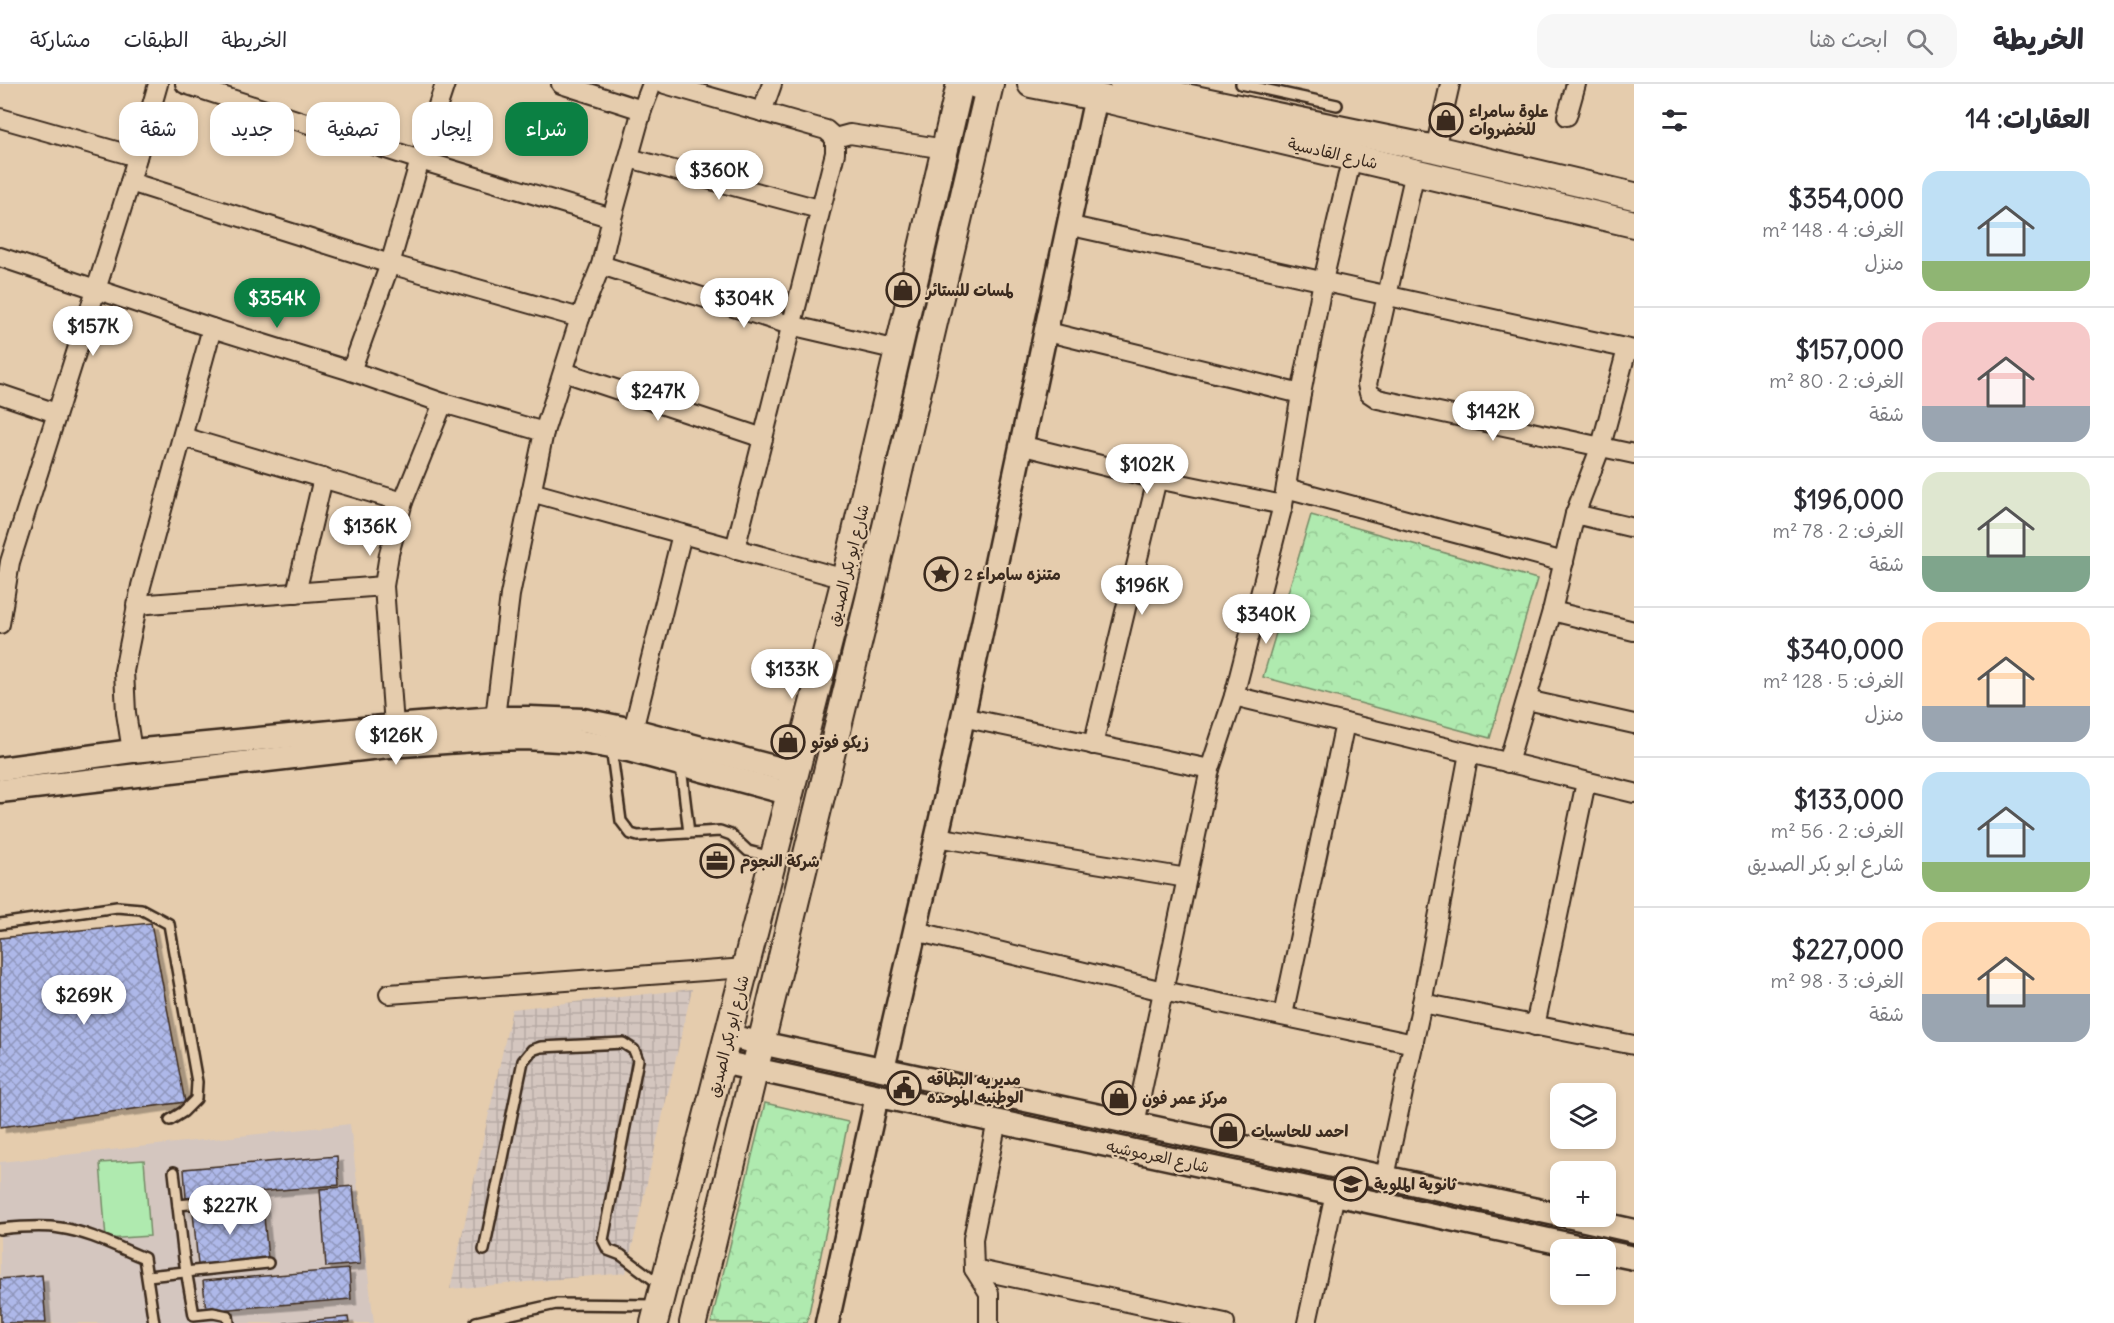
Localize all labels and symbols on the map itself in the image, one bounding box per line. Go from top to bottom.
place label: علوة سامراء للخضروات [1469,101,1549,140]
shop icon: علوة سامراء للخضروات [1428,102,1464,138]
street label: شارع القادسية [1286,133,1380,175]
pin: $360K [677,150,761,201]
shop icon: لمسات للستائر [885,272,921,308]
pin: $354K [235,278,319,329]
pin: $304K [702,278,786,329]
place label: لمسات للستائر [924,280,1014,300]
pin: $157K [51,306,135,357]
pin: $247K [616,371,700,422]
pin: $142K [1451,391,1535,442]
pin: $102K [1105,444,1189,495]
street label: شارع ابو بكر الصديق [823,502,875,629]
pin: $136K [328,506,412,557]
place icon: متنزه سامراء 2 [923,556,959,592]
place label: متنزه سامراء 2 [964,564,1061,584]
pin: $196K [1100,565,1184,616]
pin: $340K [1224,594,1308,645]
pin: $133K [750,649,834,700]
pin: $126K [354,715,438,766]
shop icon: زيكو فوتو [770,724,806,760]
place label: زيكو فوتو [810,732,869,753]
office icon: شركة النجوم [699,843,735,879]
place label: شركة النجوم [740,851,820,874]
street label: شارع ابو بكر الصديق [703,973,755,1100]
pin: $269K [42,975,126,1026]
place label: مديريه البطاقه الوطنيه الموحده [927,1069,1023,1109]
public building icon: مديريه البطاقه الوطنيه الموحده [886,1070,922,1106]
shop icon: مركز عمر فون [1101,1080,1137,1116]
place label: مركز عمر فون [1142,1088,1228,1109]
shop icon: احمد للحاسبات [1210,1113,1246,1149]
place label: احمد للحاسبات [1251,1121,1348,1141]
street label: شارع العرموشيه [1104,1135,1211,1179]
school or university icon: ثانوية الملوية [1333,1166,1369,1202]
place label: ثانوية الملوية [1374,1174,1457,1196]
pin: $227K [188,1185,272,1236]

